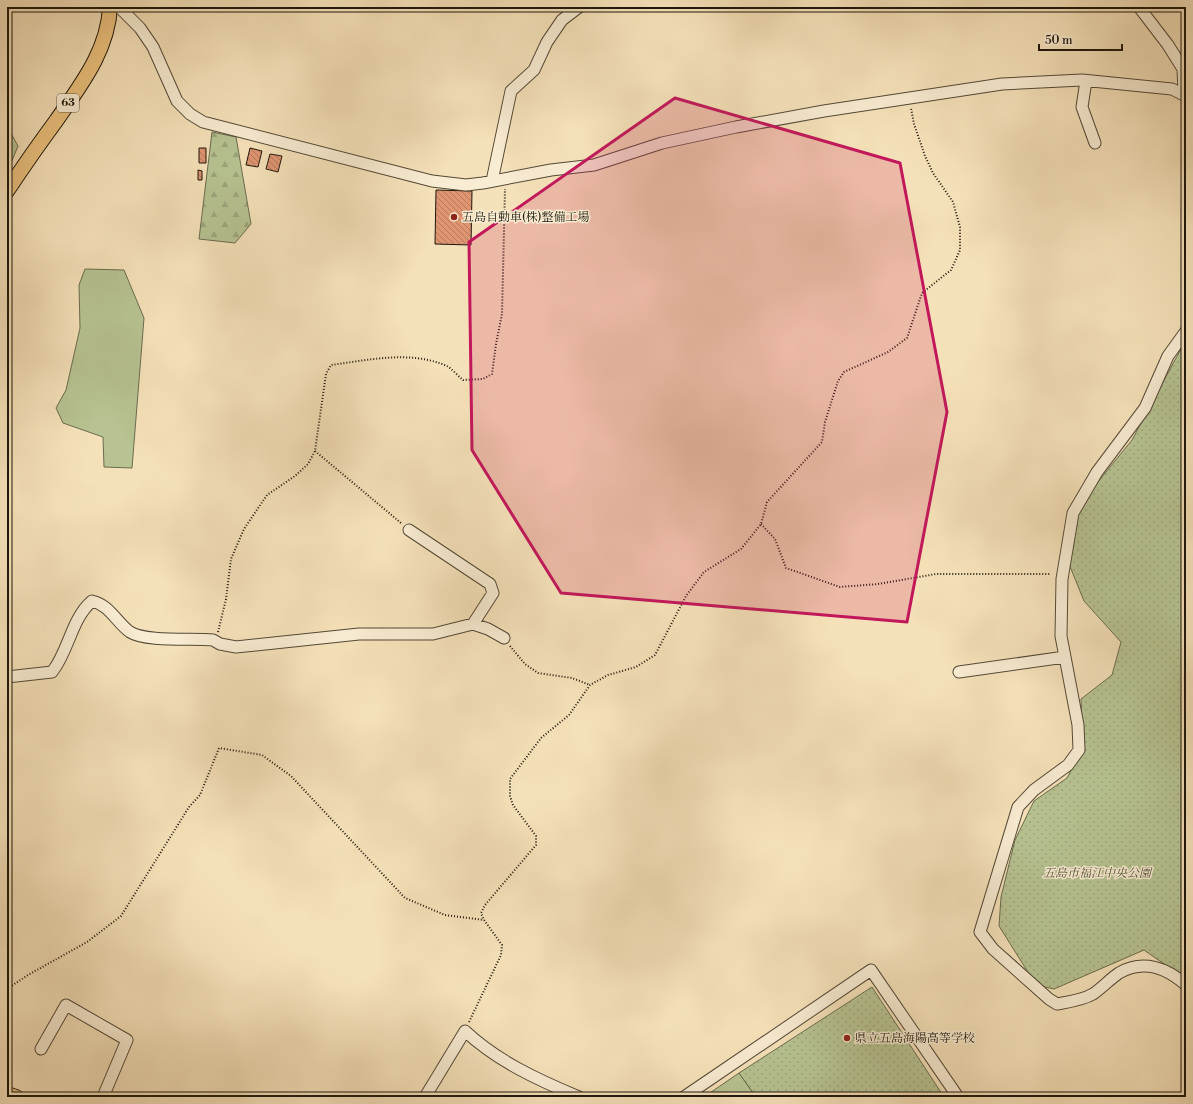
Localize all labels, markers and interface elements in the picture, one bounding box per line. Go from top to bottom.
scale bar [1039,26,1122,52]
text: 50 m [1045,33,1073,48]
road number: 63 [57,94,79,112]
place label: 五島自動車(株)整備工場 [462,210,589,225]
marker: 五島自動車(株)整備工場 [449,212,459,222]
park label: 五島市福江中央公園 [1043,866,1153,881]
place label: 県立五島海陽高等学校 [855,1031,975,1046]
marker: 県立五島海陽高等学校 [842,1033,852,1043]

